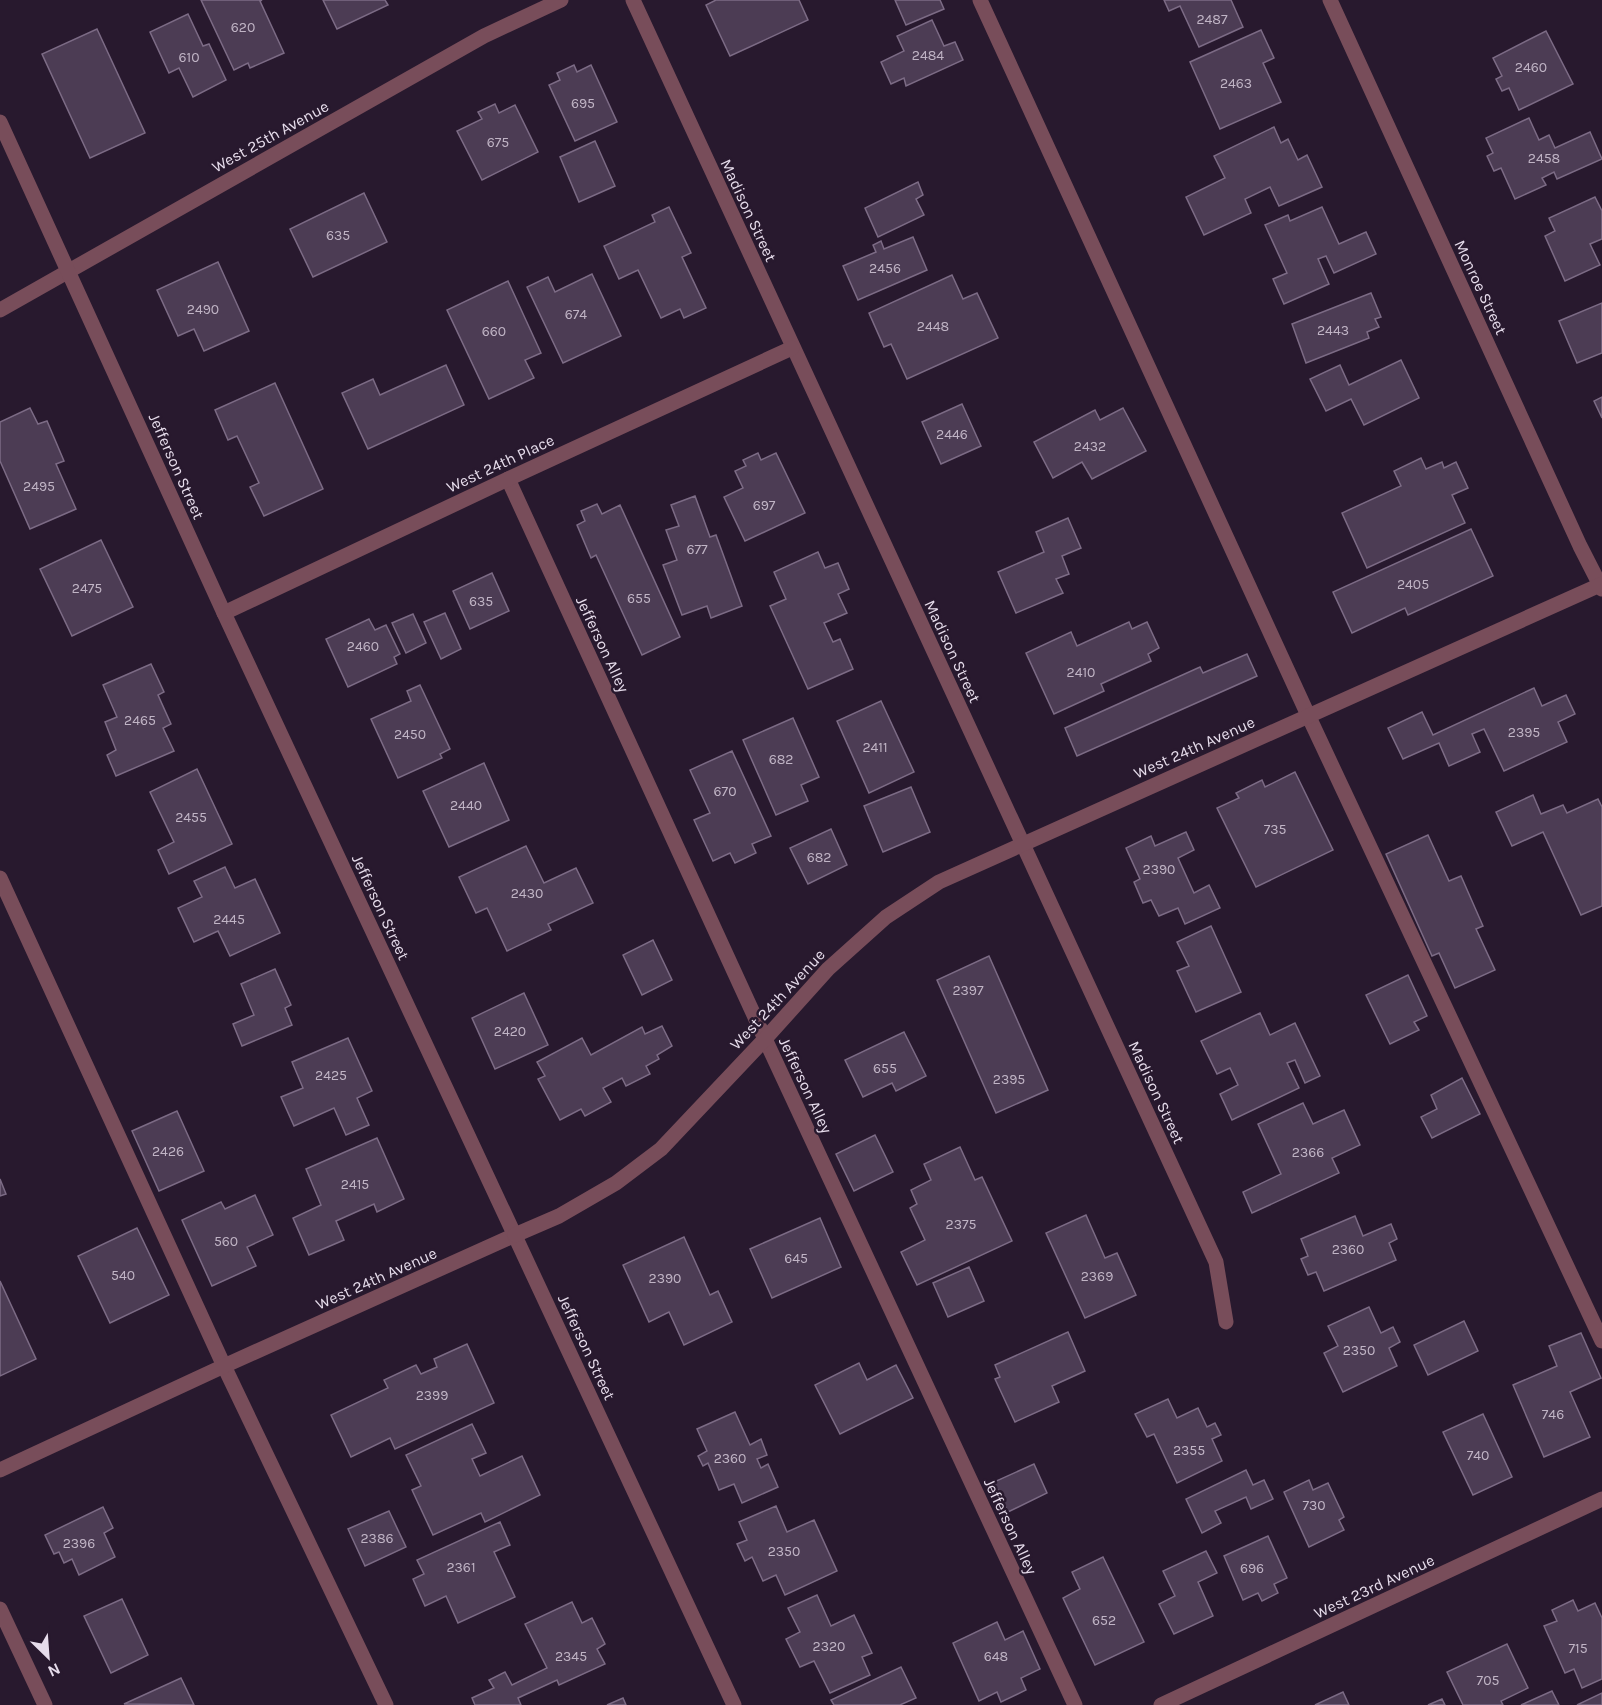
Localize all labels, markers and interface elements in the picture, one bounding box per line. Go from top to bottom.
house number: 2487 [1196,11,1228,28]
house number: 620 [231,19,255,36]
house number: 2484 [912,47,944,64]
house number: 610 [179,49,199,66]
house number: 2460 [1515,59,1547,76]
house number: 2463 [1220,75,1252,92]
house number: 695 [571,95,595,112]
street label: West 25th Avenue [208,96,332,176]
house number: 675 [487,134,509,151]
house number: 2458 [1528,150,1560,167]
street label: Madison Street [716,156,781,265]
house number: 635 [326,227,350,244]
street label: Monroe Street [1450,237,1511,338]
house number: 2456 [869,260,901,277]
house number: 2490 [187,301,219,318]
house number: 674 [565,306,587,323]
house number: 2448 [917,318,949,335]
house number: 2443 [1317,322,1349,339]
house number: 660 [482,323,506,340]
street label: Jefferson Street [145,410,208,522]
house number: 2446 [936,426,968,443]
street label: West 24th Place [443,430,557,497]
house number: 2432 [1074,438,1106,455]
house number: 2495 [23,478,55,495]
house number: 697 [753,497,776,514]
house number: 677 [686,541,708,558]
house number: 2405 [1397,576,1429,593]
house number: 2475 [72,580,102,597]
house number: 655 [627,590,651,607]
house number: 635 [469,593,493,610]
street label: Jefferson Alley [572,593,633,696]
street label: Madison Street [920,597,985,706]
house number: 2460 [347,638,379,655]
house number: 2410 [1067,664,1095,681]
house number: 2465 [124,712,156,729]
street label: West 24th Avenue [1131,712,1258,783]
house number: 2395 [1508,724,1540,741]
house number: 2450 [394,726,426,743]
house number: 2411 [862,739,888,756]
house number: 682 [769,751,793,768]
house number: 670 [714,783,736,800]
house number: 2440 [450,797,482,814]
house number: 2455 [175,809,207,826]
house number: 735 [1264,821,1286,838]
house number: 682 [807,849,831,866]
street label: Jefferson Street [348,851,413,963]
house number: 2390 [1143,861,1175,878]
house number: 2430 [511,885,543,902]
house number: 2445 [213,911,245,928]
street label: West 24th Avenue [726,945,829,1054]
house number: 2397 [952,982,984,999]
house number: 2420 [494,1023,526,1040]
street label: Jefferson Alley [775,1034,836,1137]
street label: Madison Street [1124,1038,1189,1147]
house number: 655 [873,1060,897,1077]
house number: 2425 [315,1067,347,1084]
house number: 2395 [993,1071,1025,1088]
house number: 2426 [152,1143,184,1160]
house number: 2366 [1292,1144,1324,1161]
house number: 2415 [341,1176,369,1193]
house number: 2375 [946,1216,977,1233]
house number: 560 [214,1233,238,1250]
house number: 2360 [1332,1241,1364,1258]
street label: West 24th Avenue [313,1243,440,1314]
house number: 645 [784,1250,808,1267]
house number: 540 [111,1267,135,1284]
house number: 2369 [1081,1268,1113,1285]
house number: 2390 [649,1270,681,1287]
street label: Jefferson Street [554,1291,619,1403]
house number: 2350 [1343,1342,1375,1359]
house number: 2399 [416,1387,448,1404]
house number: 746 [1542,1406,1564,1423]
house number: 2355 [1173,1442,1205,1459]
house number: 740 [1467,1447,1489,1464]
house number: 2360 [714,1450,746,1467]
street label: Jefferson Alley [980,1475,1041,1578]
house number: 730 [1302,1497,1326,1514]
house number: 2386 [361,1530,394,1547]
house number: 2396 [63,1535,95,1552]
house number: 2350 [768,1543,800,1560]
street label: West 23rd Avenue [1311,1550,1437,1623]
house number: 2361 [446,1559,476,1576]
house number: 696 [1240,1560,1264,1577]
house number: 652 [1092,1612,1116,1629]
north arrow [18,1627,78,1687]
house number: 2320 [813,1638,845,1655]
house number: 715 [1568,1640,1588,1657]
house number: 2345 [555,1648,587,1665]
house number: 648 [984,1648,1008,1665]
text: N [45,1659,63,1681]
house number: 705 [1477,1672,1499,1689]

